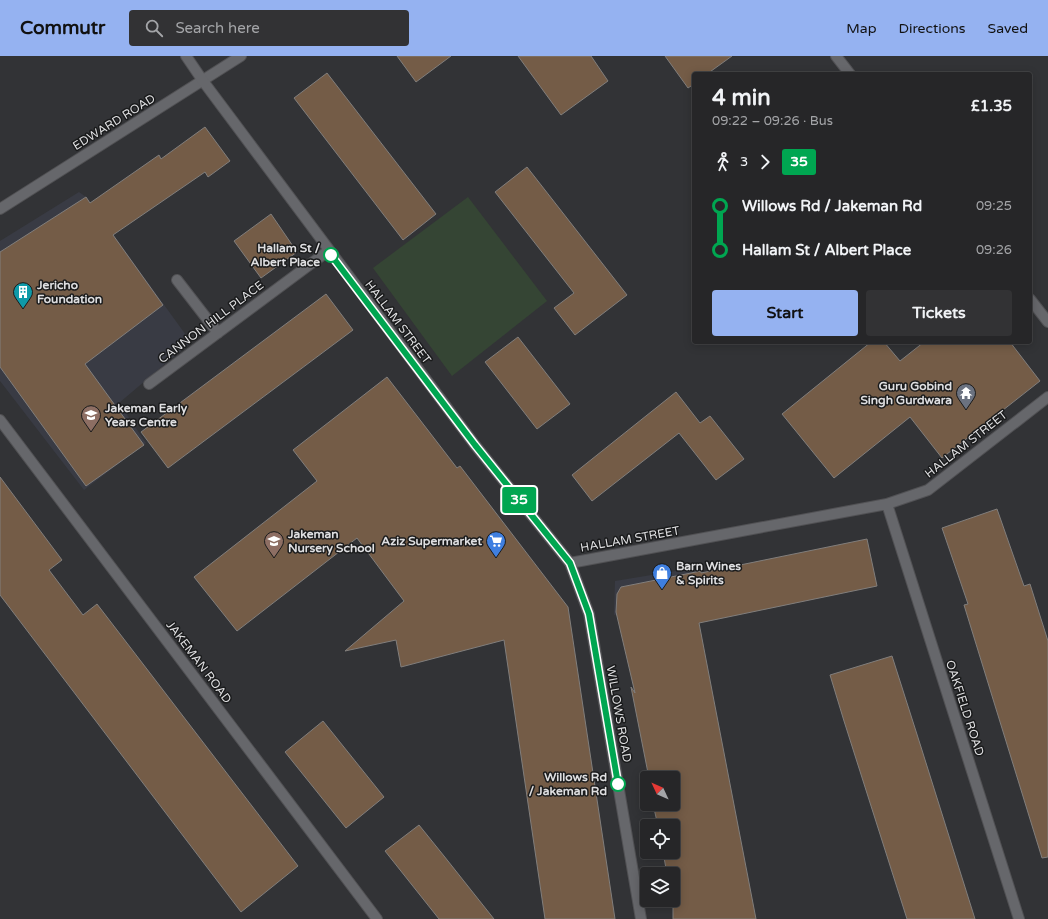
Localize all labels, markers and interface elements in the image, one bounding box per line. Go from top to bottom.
search box [129,10,409,46]
text: Commutr [20,17,105,39]
icon: search [143,17,165,39]
text: Search here [175,19,260,37]
text: Map [846,20,877,37]
text: Directions [899,20,966,37]
text: Saved [988,20,1028,37]
text: 4 min [712,85,771,111]
street label: EDWARD ROAD [70,91,158,153]
text: £1.35 [971,97,1012,115]
text: 09:22 – 09:26 · Bus [712,113,833,129]
icon: walk [712,151,734,173]
icon: forward [754,151,776,173]
text: 35 [790,153,808,170]
text: 3 [740,154,748,170]
text: Willows Rd / Jakeman Rd [742,197,922,215]
text: 09:25 [976,198,1012,214]
place label: Hallam St / Albert Place [251,241,320,269]
text: Hallam St / Albert Place [742,241,911,259]
text: 09:26 [976,242,1012,258]
marker: Hallam St / Albert Place [323,247,339,263]
place label: Jericho Foundation [36,278,102,306]
street label: CANNON HILL PLACE [156,278,267,366]
street label: HALLAM STREET [362,278,434,367]
building icon: Jericho Foundation [12,281,34,309]
button: Start [712,290,858,336]
button: Tickets [866,290,1012,336]
place label: Guru Gobind Singh Gurdwara [861,379,952,408]
temple icon: Guru Gobind Singh Gurdwara [955,382,977,410]
place label: Jakeman Early Years Centre [104,401,188,429]
school or university icon: Jakeman Early Years Centre [80,404,102,432]
street label: HALLAM STREET [922,407,1011,481]
line badge: 35 [501,487,537,513]
text: 35 [510,491,528,508]
street label: HALLAM STREET [579,523,681,555]
place label: Jakeman Nursery School [287,527,375,556]
school or university icon: Jakeman Nursery School [263,530,285,558]
supermarket icon: Aziz Supermarket [485,530,507,558]
place label: Aziz Supermarket [381,534,482,549]
place label: Barn Wines & Spirits [676,559,741,588]
shop icon: Barn Wines & Spirits [651,562,673,590]
street label: JAKEMAN ROAD [163,618,235,706]
street label: OAKFIELD ROAD [943,658,987,758]
street label: WILLOWS ROAD [604,665,634,763]
place label: Willows Rd / Jakeman Rd [529,770,607,798]
north arrow [640,771,680,811]
map controls [640,771,680,907]
marker: Willows Rd / Jakeman Rd [610,776,626,792]
button: locate [640,819,680,859]
button: layers [640,867,680,907]

